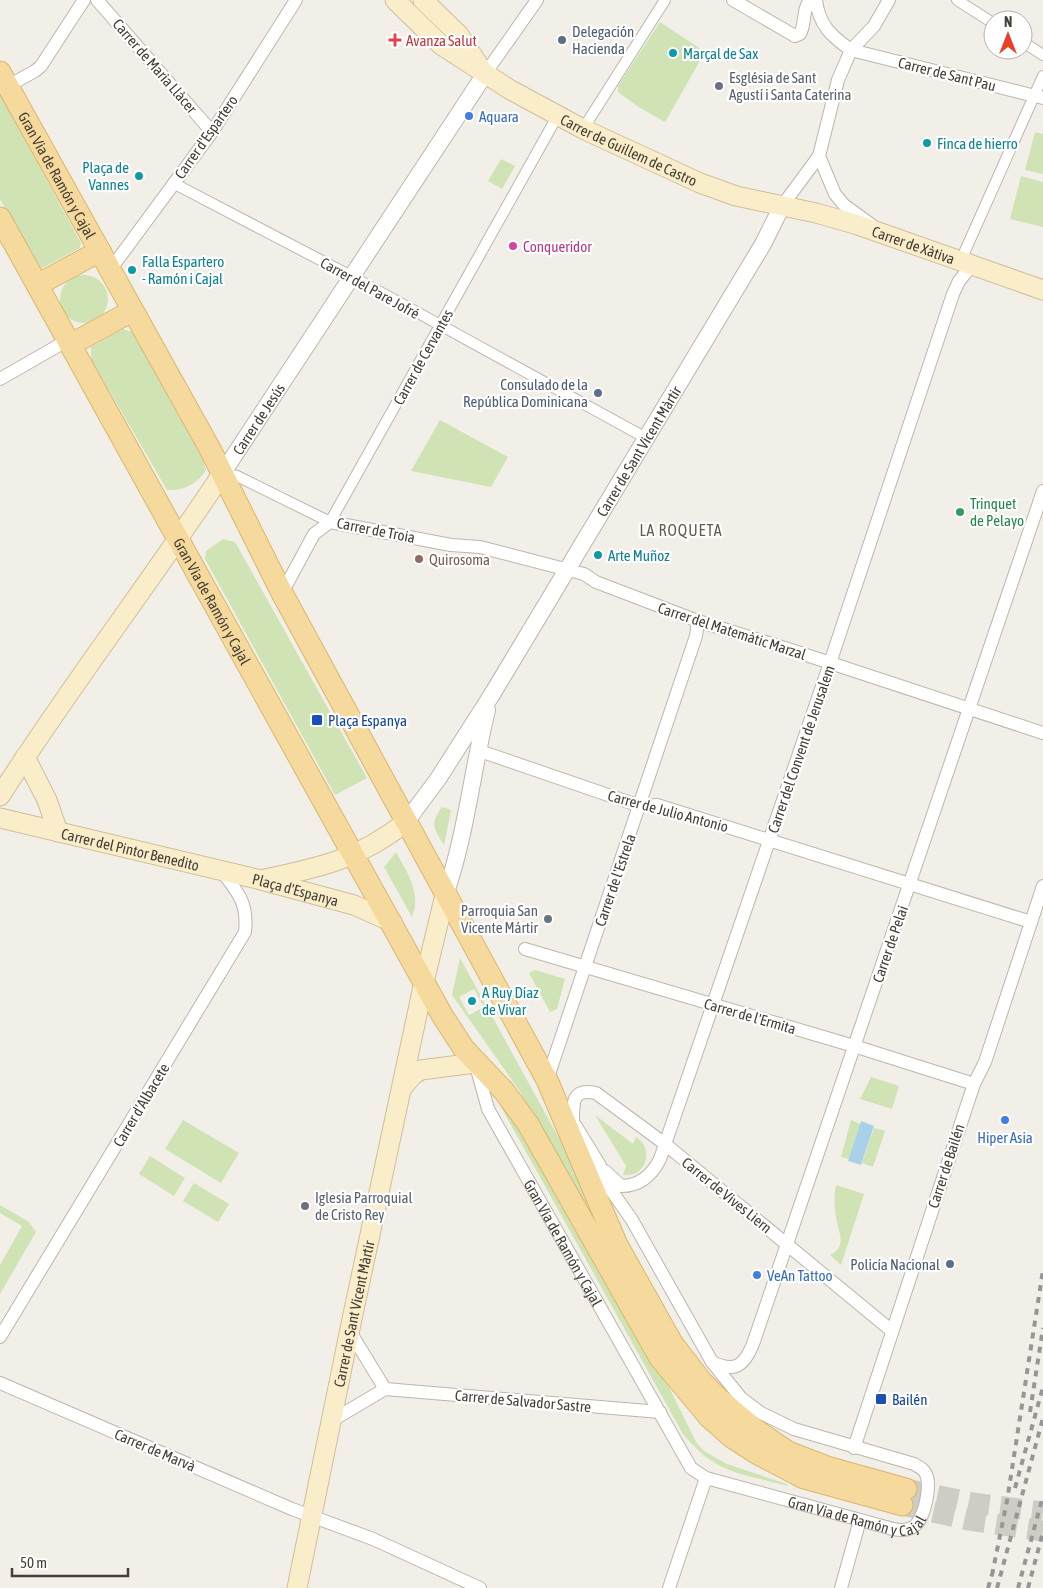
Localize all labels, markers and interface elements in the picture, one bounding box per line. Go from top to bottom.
north arrow [983,10,1033,60]
text: N [1004,14,1012,30]
street label: Carrer de Maria Llàcer [109,15,201,117]
place label: Delegación Hacienda [572,23,634,57]
place label: Avanza Salut [406,32,477,49]
marker: Avanza Salut [388,33,402,47]
marker: Delegación Hacienda [556,34,568,46]
place label: Marçal de Sax [683,45,758,62]
marker: Marçal de Sax [667,47,679,59]
street label: Carrer de Sant Pau [896,54,998,94]
place label: Església de Sant Agustí i Santa Caterina [729,69,851,103]
marker: Església de Sant Agustí i Santa Caterina [713,80,725,92]
street label: Carrer d'Espartero [171,92,241,182]
place label: Aquara [479,108,519,125]
street label: Gran Via de Ramón y Cajal [15,109,100,241]
marker: Aquara [463,110,475,122]
street label: Carrer de Guillem de Castro [558,110,700,189]
place label: Finca de hierro [937,135,1018,152]
marker: Finca de hierro [921,137,933,149]
place label: Plaça de Vannes [82,159,129,193]
marker: Plaça de Vannes [133,170,145,182]
street label: Carrer de Xàtiva [870,222,957,267]
place label: Conqueridor [523,238,592,255]
marker: Conqueridor [507,240,519,252]
place label: Falla Espartero - Ramón i Cajal [142,253,224,287]
street label: Carrer del Pare Jofré [318,254,423,322]
marker: Falla Espartero - Ramón i Cajal [126,264,138,276]
street label: Carrer de Cervantes [390,306,456,408]
place label: Consulado de la República Dominicana [463,376,588,410]
street label: Carrer de Jesús [229,380,288,458]
street label: Carrer de Sant Vicent Màrtir [593,382,684,519]
marker: Consulado de la República Dominicana [592,387,604,399]
place label: Trinquet de Pelayo [970,495,1024,529]
marker: Trinquet de Pelayo [954,506,966,518]
street label: Carrer de Troia [335,514,417,546]
district label: LA ROQUETA [639,521,723,539]
street label: Gran Via de Ramón y Cajal [170,535,254,667]
place label: Arte Muñoz [608,547,670,564]
marker: Arte Muñoz [592,549,604,561]
place label: Quirosoma [429,551,490,568]
marker: Quirosoma [413,553,425,565]
street label: Carrer del Matemàtic Marzal [656,599,808,663]
street label: Carrer del Convent de Jerusalem [764,663,838,835]
place label: Plaça Espanya [328,712,407,729]
marker: Plaça Espanya [310,713,324,727]
street label: Carrer de Julio Antonio [606,787,730,835]
street label: Carrer del Pintor Benedito [60,824,201,874]
street label: Carrer de l'Estrela [591,832,639,928]
street label: Plaça d'Espanya [251,870,341,909]
place label: Parroquia San Vicente Mártir [461,902,539,936]
street label: Carrer de Pelai [869,903,911,985]
marker: Parroquia San Vicente Mártir [542,913,554,925]
place label: A Ruy Díaz de Vivar [482,984,539,1018]
marker: A Ruy Díaz de Vivar [466,995,478,1007]
street label: Carrer de l'Ermita [702,995,798,1037]
street label: Carrer d'Albacete [109,1060,173,1150]
marker: Hiper Asia [999,1114,1011,1126]
street label: Carrer de Bailén [924,1122,968,1210]
place label: Hiper Asia [977,1129,1033,1146]
street label: Carrer de Vives Liern [679,1154,775,1236]
street label: Gran Via de Ramón y Cajal [521,1176,606,1309]
place label: Iglesia Parroquial de Cristo Rey [315,1189,412,1223]
marker: Iglesia Parroquial de Cristo Rey [299,1200,311,1212]
street label: Carrer de Sant Vicent Màrtir [330,1238,377,1389]
place label: Policía Nacional [850,1256,940,1273]
marker: Policía Nacional [944,1258,956,1270]
place label: VeAn Tattoo [767,1267,833,1284]
marker: VeAn Tattoo [751,1269,763,1281]
street label: Carrer de Salvador Sastre [454,1387,592,1415]
place label: Bailén [892,1391,927,1408]
marker: Bailén [874,1392,888,1406]
street label: Carrer de Marvà [112,1425,198,1475]
street label: Gran Via de Ramón y Cajal [786,1492,929,1539]
scale bar [12,1546,129,1578]
text: 50 m [20,1554,47,1571]

